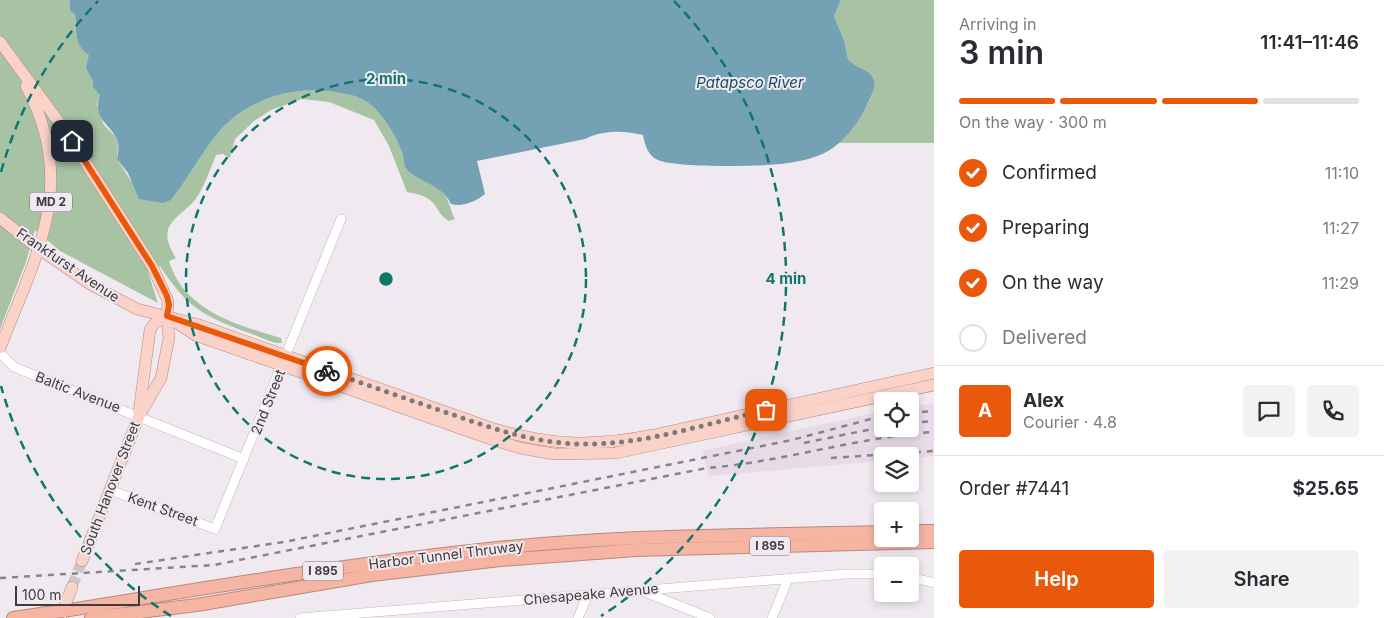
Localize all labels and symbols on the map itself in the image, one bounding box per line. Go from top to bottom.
text: 2 min [366,69,406,88]
water label: Patapsco River [696,73,804,92]
pin [51,120,93,162]
road number: MD 2 [30,192,72,212]
street label: Frankfurst Avenue [13,224,123,305]
text: 4 min [766,269,806,288]
centre of rings [377,270,395,288]
courier [302,346,352,396]
street label: 2nd Street [247,366,288,437]
street label: Baltic Avenue [33,368,123,416]
pin [745,389,787,431]
street label: South Hanover Street [76,418,143,557]
street label: Kent Street [126,488,201,529]
road number: I 895 [750,536,790,556]
street label: Harbor Tunnel Thruway [367,537,525,572]
road number: I 895 [303,562,343,580]
street label: Chesapeake Avenue [523,579,659,608]
scale bar [15,583,140,606]

